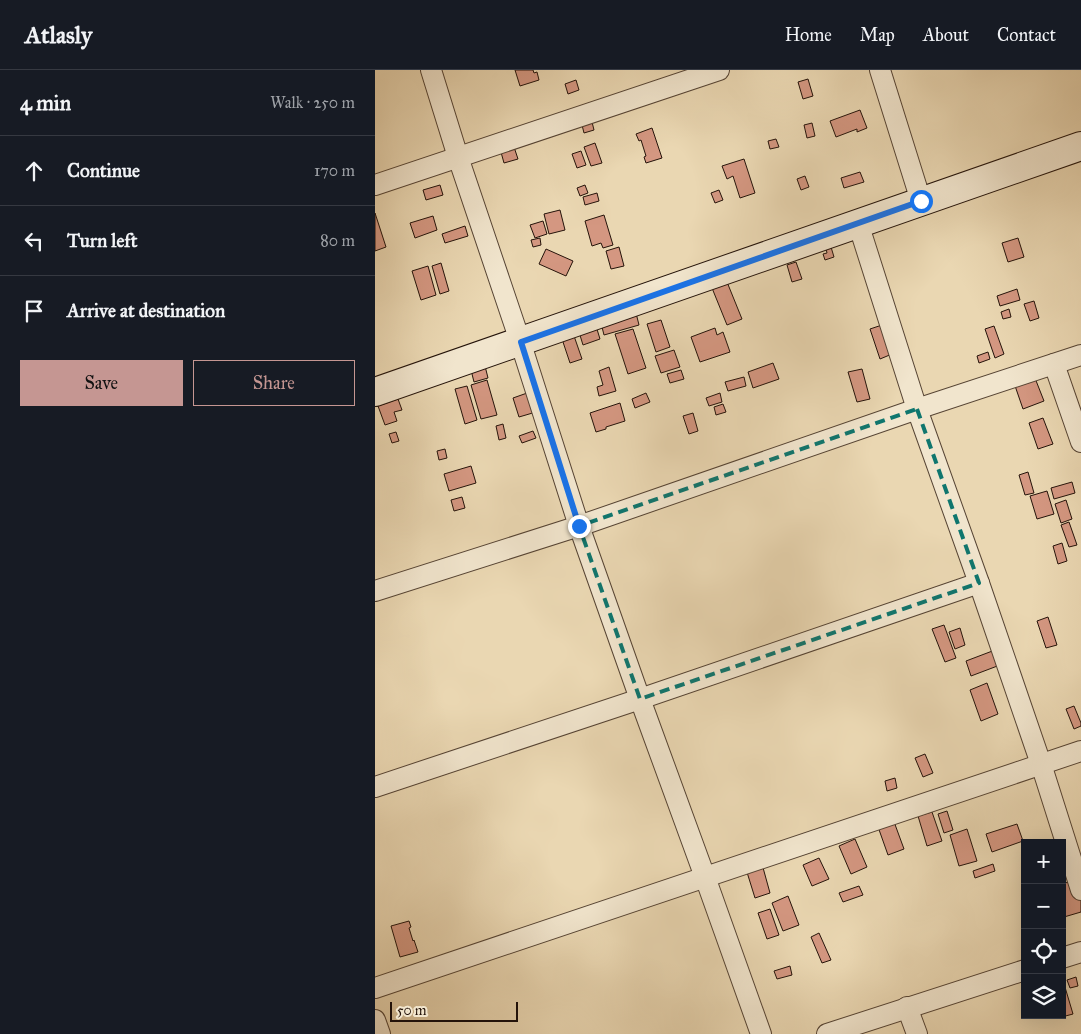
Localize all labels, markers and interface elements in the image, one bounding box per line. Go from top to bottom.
text: Atlasly [25,20,92,50]
text: Home [785,24,832,46]
text: Map [860,24,895,46]
text: About [923,24,969,46]
text: Contact [997,24,1056,46]
text: 4 min [20,90,71,116]
text: Walk · 250 m [270,93,355,112]
icon: ahead [20,157,48,185]
text: Continue [67,159,140,182]
text: 170 m [314,161,355,180]
route start [910,190,933,213]
icon: left [20,227,48,255]
text: Turn left [67,229,137,252]
text: 80 m [320,231,355,250]
icon: arrive [20,297,48,325]
text: Arrive at destination [67,299,225,322]
button: Save [20,360,183,406]
button: Share [193,360,355,406]
route end [568,515,591,538]
map controls [1021,839,1066,1019]
button: + [1021,839,1066,884]
button: − [1021,884,1066,929]
button: locate [1021,929,1066,974]
button: layers [1021,974,1066,1019]
scale bar [390,999,517,1022]
text: 50 m [397,1002,426,1019]

